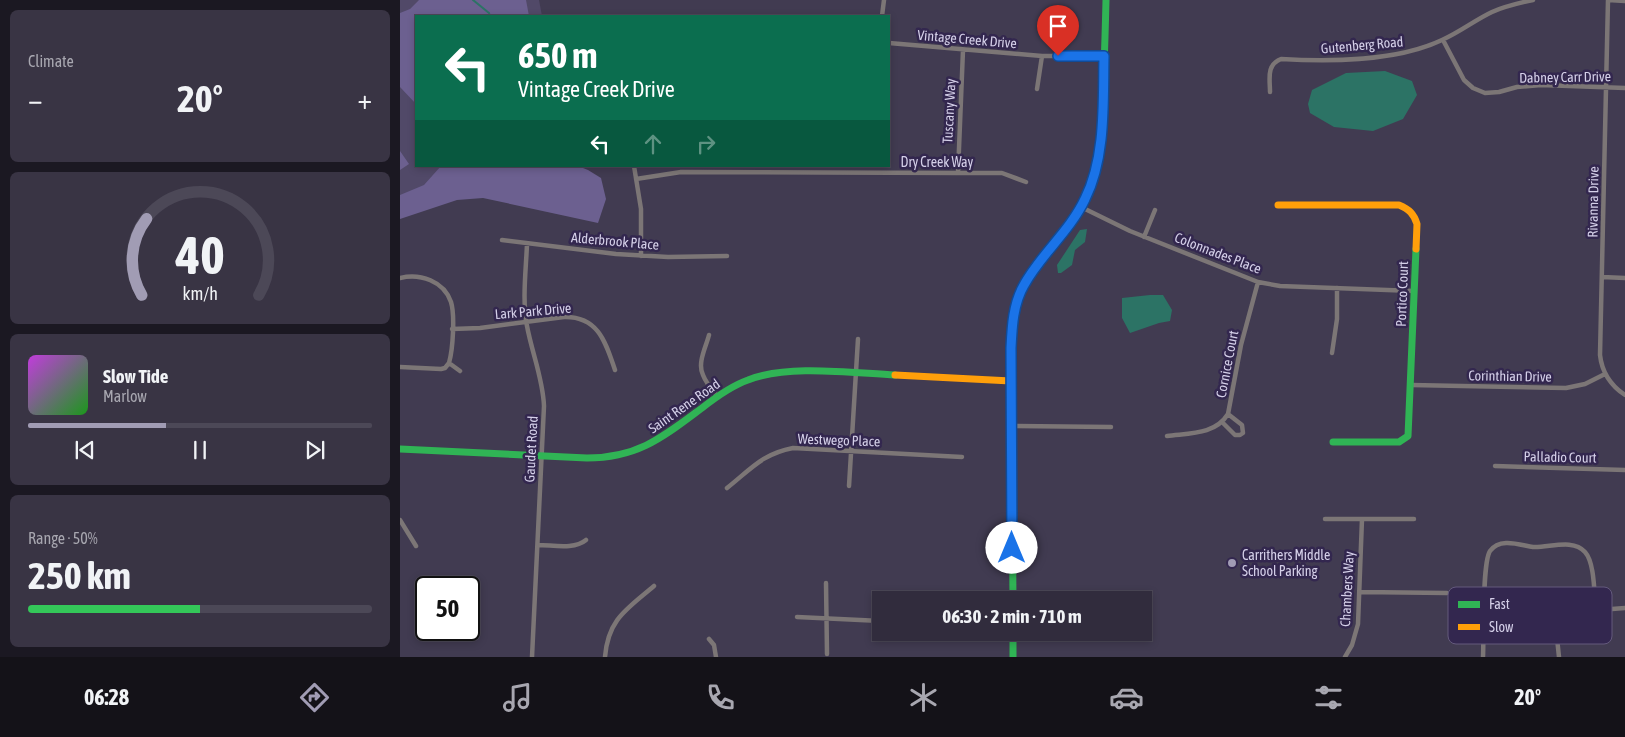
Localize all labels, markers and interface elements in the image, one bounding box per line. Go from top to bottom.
pin [1037,5,1079,56]
icon: arrive [1044,12,1072,40]
street label: Vintage Creek Drive [917,27,1017,51]
street label: Gutenberg Road [1320,33,1404,57]
icon: left [435,35,500,100]
text: 650 m [518,35,597,75]
text: Climate [28,52,74,70]
street label: Dabney Carr Drive [1519,68,1611,86]
text: Vintage Creek Drive [518,76,675,102]
text: 20° [177,77,223,120]
street label: Tuscany Way [939,78,959,144]
text: − [28,83,43,115]
text: + [357,83,372,115]
icon: left [586,130,614,158]
icon: ahead [639,130,667,158]
icon: right [692,130,720,158]
street label: Dry Creek Way [901,154,974,170]
street label: Rivanna Drive [1584,166,1602,238]
text: 40 [175,225,224,285]
street label: Alderbrook Place [570,229,660,253]
street label: Colonnades Place [1172,229,1264,277]
street label: Portico Court [1393,261,1411,327]
text: km/h [182,283,218,304]
street label: Lark Park Drive [494,300,572,322]
street label: Cornice Court [1213,329,1241,399]
text: Slow Tide [103,365,168,387]
street label: Corinthian Drive [1468,367,1552,385]
street label: Saint Rene Road [645,375,723,437]
text: Marlow [103,387,147,405]
street label: Gaudet Road [521,415,541,483]
street label: Westwego Place [797,431,881,449]
icon: previous [71,436,99,464]
icon: pause [186,436,214,464]
icon: next [301,436,329,464]
street label: Palladio Court [1523,448,1597,466]
position arrow [985,521,1037,573]
text: Range · 50% [28,529,98,547]
place label: Carrithers Middle School Parking [1242,547,1330,579]
street label: Chambers Way [1337,551,1357,627]
text: 250 km [28,554,131,597]
marker: Carrithers Middle School Parking [1226,557,1238,569]
speed limit sign: 50 [415,576,480,641]
legend [1448,587,1612,644]
text: Fast [1489,596,1510,612]
text: 06:30 · 2 min · 710 m [942,605,1082,627]
text: Slow [1489,619,1514,635]
icon: directions [297,680,332,715]
icon: music [500,680,535,715]
icon: phone [703,680,738,715]
icon: climate [906,680,941,715]
icon: car [1109,680,1144,715]
icon: filters [1311,680,1346,715]
text: 06:28 [84,684,129,710]
text: 20° [1514,684,1541,710]

